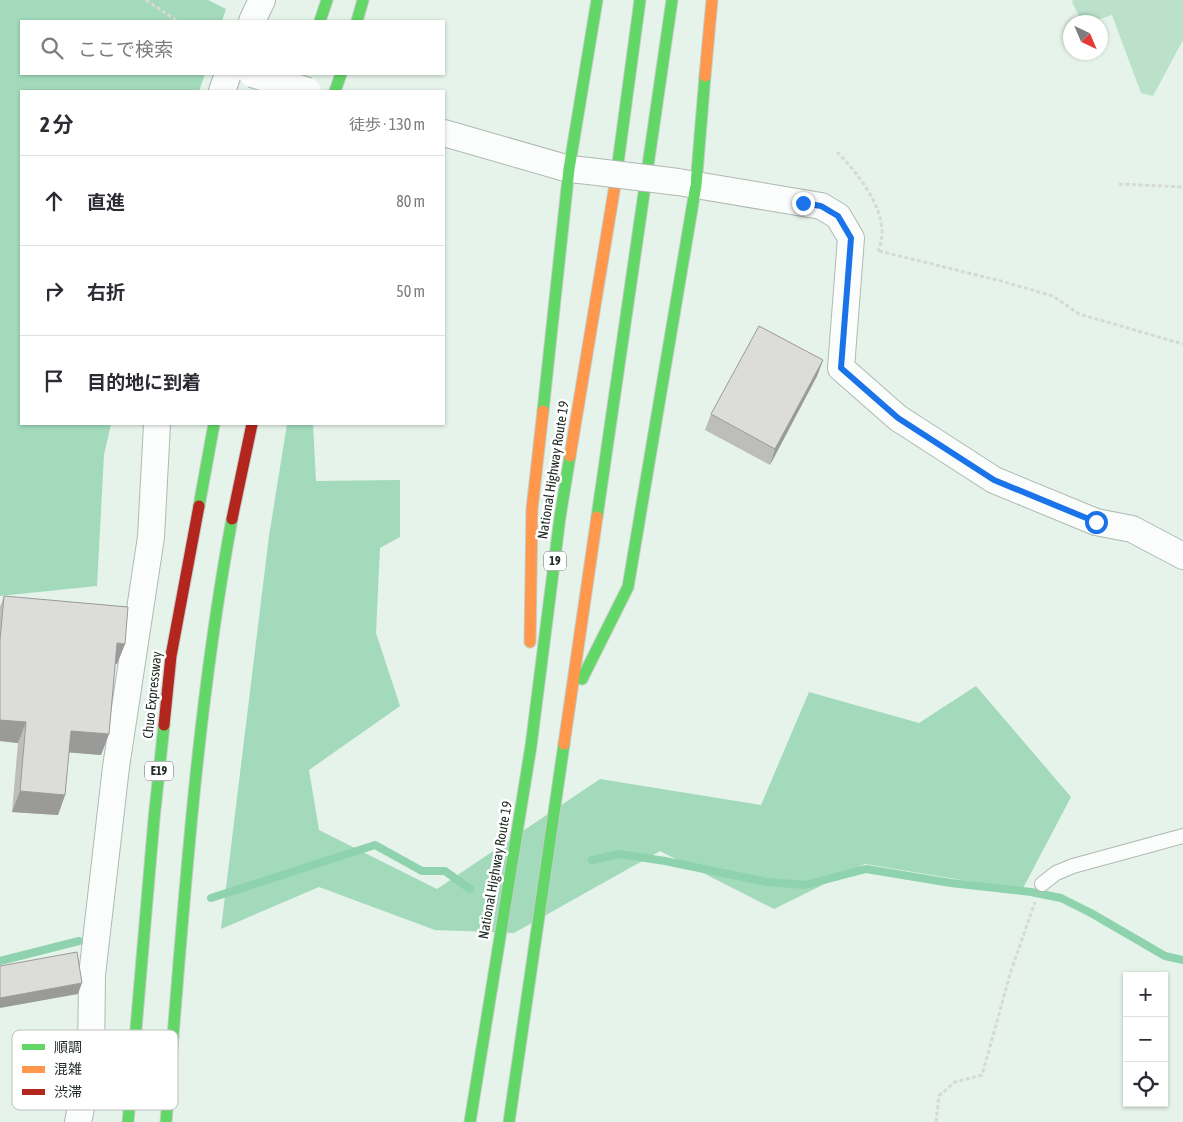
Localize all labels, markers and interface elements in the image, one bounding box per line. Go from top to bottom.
north arrow [1063,15,1108,60]
search box [20,20,445,75]
icon: search [38,34,66,62]
text: ここで検索 [78,38,173,60]
text: 2 分 [40,112,74,136]
text: 徒歩 · 130 m [349,115,425,133]
icon: ahead [40,187,68,215]
text: 直進 [87,191,125,213]
text: 80 m [396,192,425,210]
route end [792,192,815,215]
icon: right [40,277,68,305]
text: 右折 [87,281,125,303]
text: 50 m [396,282,425,300]
icon: arrive [40,367,68,395]
text: 目的地に到着 [87,371,201,393]
street label: National Highway Route 19 [534,400,572,540]
route start [1085,511,1108,534]
road number: 19 [544,552,566,570]
street label: Chuo Expressway [139,650,165,739]
road number: E19 [145,761,173,780]
street label: National Highway Route 19 [475,800,515,940]
map controls [1123,972,1168,1107]
button: + [1123,972,1168,1017]
button: − [1123,1017,1168,1062]
legend [12,1030,178,1110]
text: 順調 [54,1039,82,1055]
text: 混雑 [54,1061,82,1077]
button: locate [1123,1062,1168,1107]
text: 渋滞 [54,1084,82,1100]

